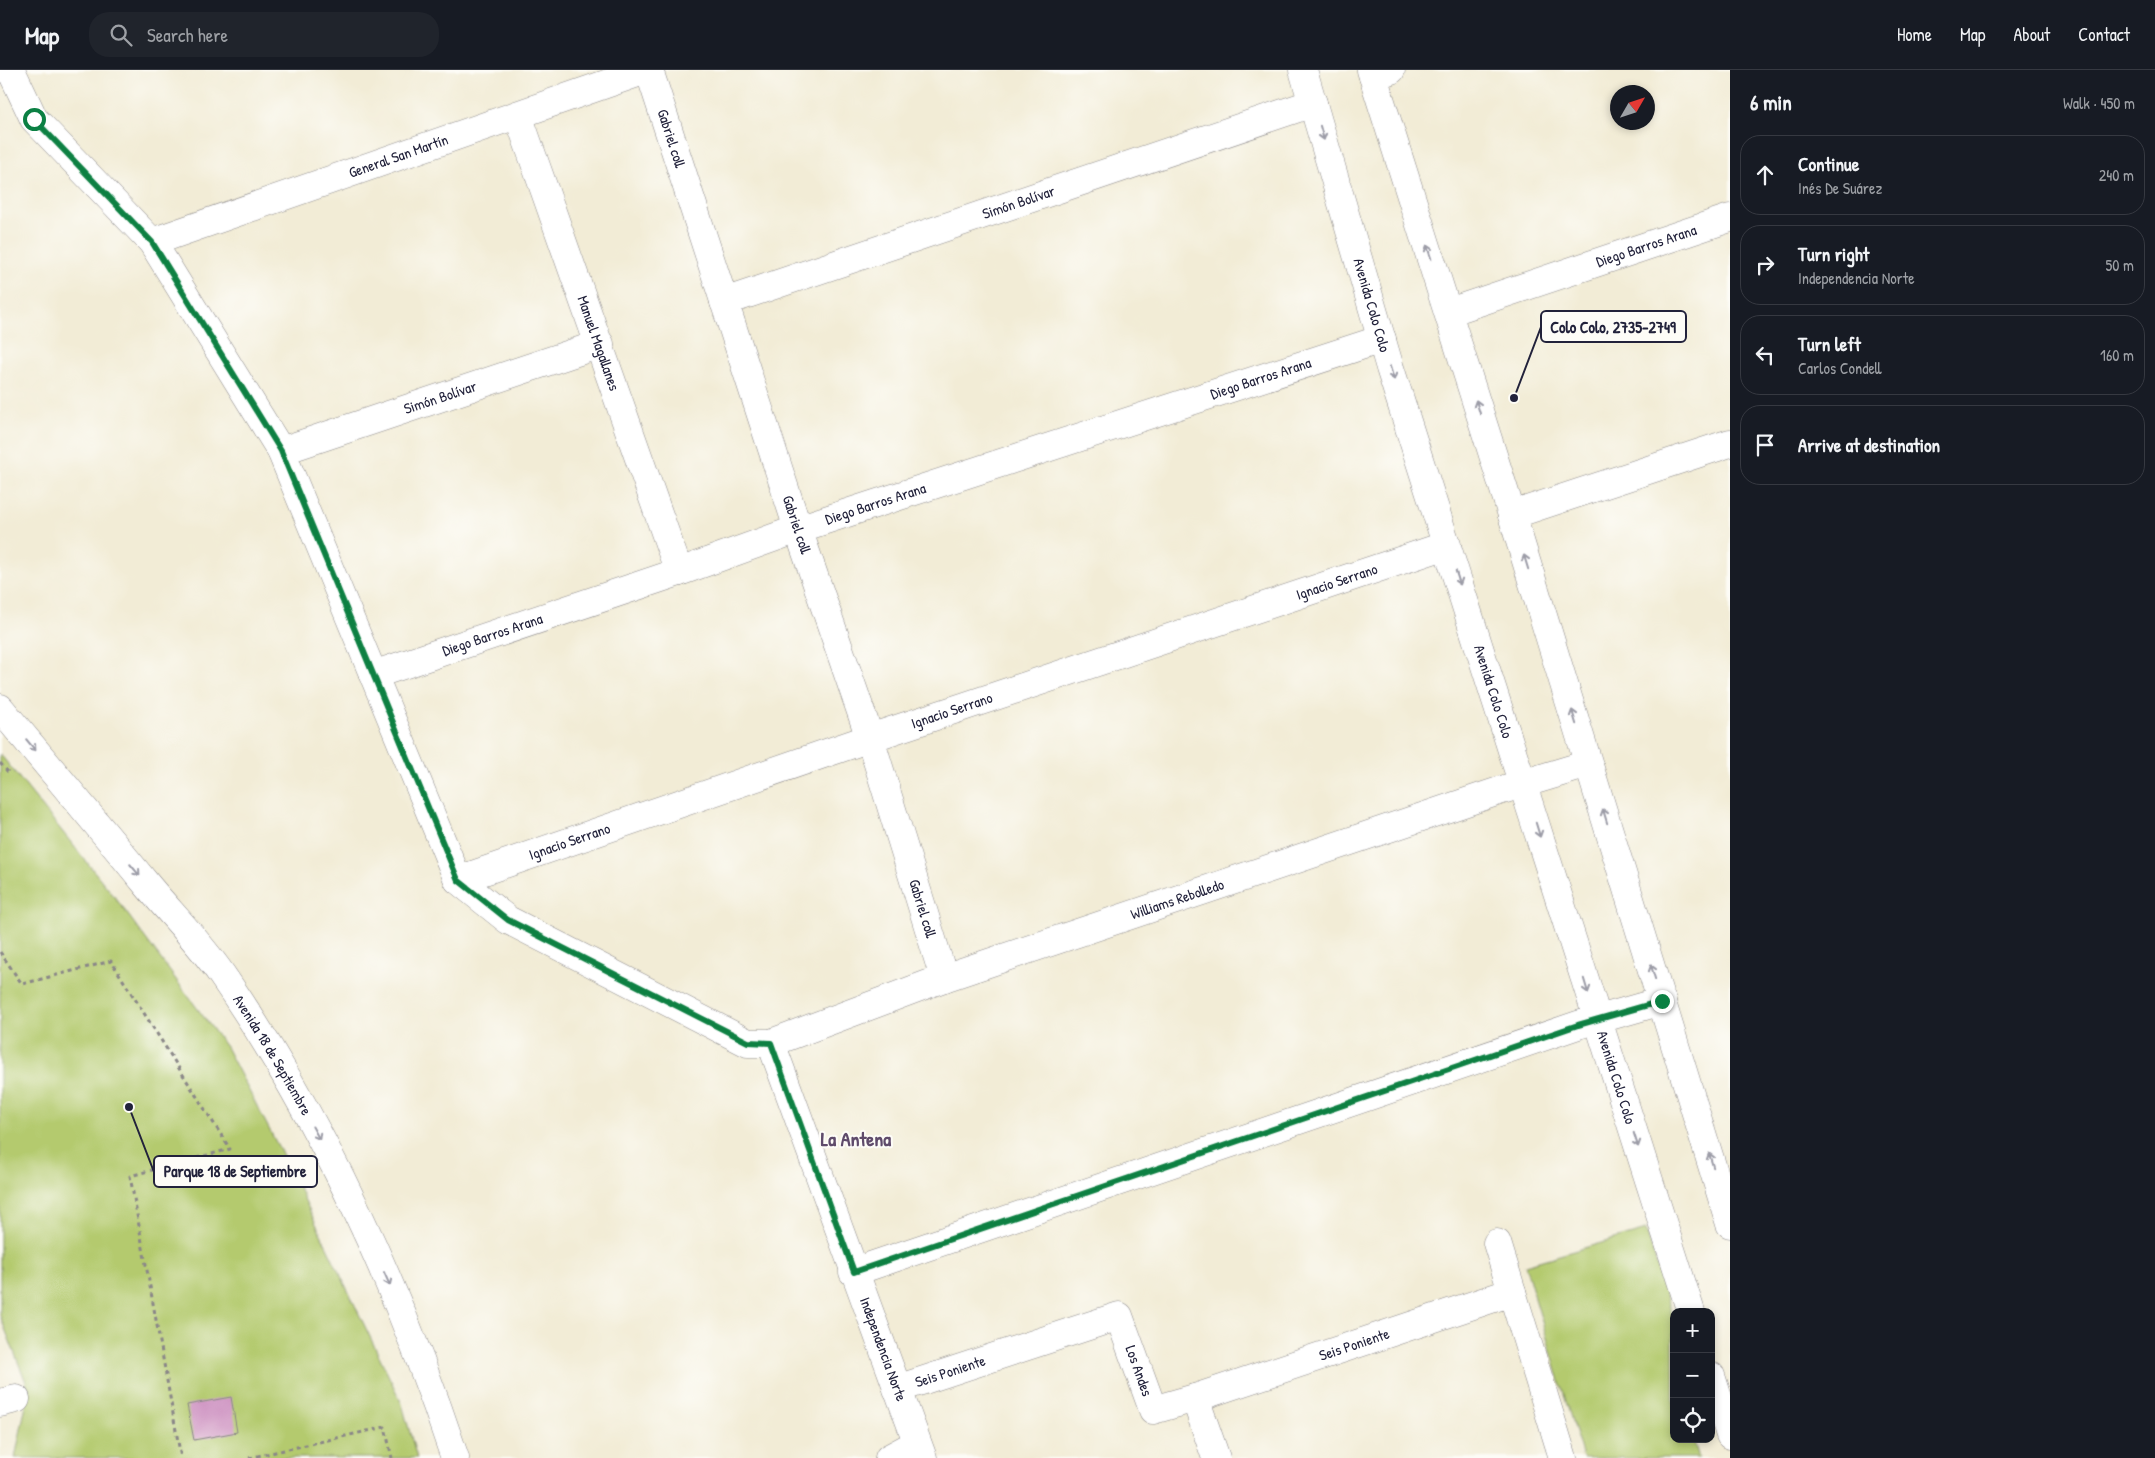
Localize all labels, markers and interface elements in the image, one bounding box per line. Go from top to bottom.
search box [89,12,439,57]
text: Map [25,19,59,51]
icon: search [107,21,135,49]
text: Search here [147,22,228,48]
text: Home [1897,22,1932,47]
text: Map [1960,22,1985,47]
text: About [2013,22,2050,47]
text: Contact [2078,22,2130,47]
north arrow [1610,85,1655,130]
text: 6 min [1750,88,1792,117]
text: Walk · 450 m [2063,92,2135,114]
street label: Gabriel coll [652,106,691,171]
route start [23,108,46,131]
one-way arrow [1318,125,1327,141]
street label: General San Martín [346,129,451,183]
text: Continue [1798,151,1859,177]
icon: ahead [1751,161,1779,189]
text: 240 m [2099,164,2134,186]
text: Inés De Suárez [1798,177,1882,199]
street label: Simón Bolívar [979,180,1058,224]
street label: Diego Barros Arana [1593,219,1699,272]
text: Turn right [1798,241,1869,267]
one-way arrow [1424,244,1434,260]
icon: right [1751,251,1779,279]
text: 50 m [2106,254,2134,276]
street label: Avenida Colo Colo [1348,256,1396,354]
text: Independencia Norte [1798,267,1915,289]
street label: Manuel Magallanes [572,293,625,394]
callout: Colo Colo, 2735-2749 [1541,311,1686,342]
text: Colo Colo, 2735-2749 [1550,316,1676,338]
text: Turn left [1798,331,1861,357]
icon: left [1751,341,1779,369]
text: 160 m [2100,344,2134,366]
street label: Diego Barros Arana [1208,352,1314,404]
text: Carlos Condell [1798,357,1882,379]
one-way arrow [1388,365,1397,381]
street label: Simón Bolívar [401,375,479,419]
one-way arrow [1473,399,1483,415]
icon: arrive [1751,431,1779,459]
text: Arrive at destination [1798,432,1940,458]
street label: Diego Barros Arana [822,477,929,529]
street label: Gabriel coll [778,493,817,557]
one-way arrow [1521,554,1531,570]
street label: Ignacio Serrano [1293,558,1380,605]
one-way arrow [1453,570,1463,586]
street label: Diego Barros Arana [439,608,545,661]
street label: Avenida Colo Colo [1469,642,1518,741]
street label: Ignacio Serrano [908,687,995,734]
one-way arrow [1568,710,1578,726]
one-way arrow [26,739,37,752]
one-way arrow [1599,809,1609,825]
street label: Ignacio Serrano [526,817,613,865]
one-way arrow [1533,822,1543,838]
one-way arrow [129,863,140,876]
street label: Williams Rebolledo [1128,873,1227,924]
street label: Gabriel coll [904,876,942,941]
one-way arrow [1648,964,1657,980]
one-way arrow [1581,977,1591,993]
street label: Avenida 18 de Septiembre [228,990,317,1119]
route end [1651,990,1674,1013]
street label: Avenida Colo Colo [1592,1028,1641,1127]
one-way arrow [311,1125,321,1140]
district label: La Antena [821,1125,891,1152]
one-way arrow [1632,1132,1641,1148]
one-way arrow [1705,1153,1715,1169]
callout: Parque 18 de Septiembre [154,1156,317,1187]
text: Parque 18 de Septiembre [164,1160,307,1183]
one-way arrow [382,1271,392,1286]
street label: Independencia Norte [855,1294,912,1404]
map controls [1670,1308,1715,1443]
button: + [1670,1308,1715,1353]
street label: Seis Poniente [1316,1323,1392,1366]
street label: Los Andes [1120,1342,1158,1399]
street label: Seis Poniente [912,1350,988,1392]
button: − [1670,1353,1715,1398]
button: locate [1670,1398,1715,1443]

